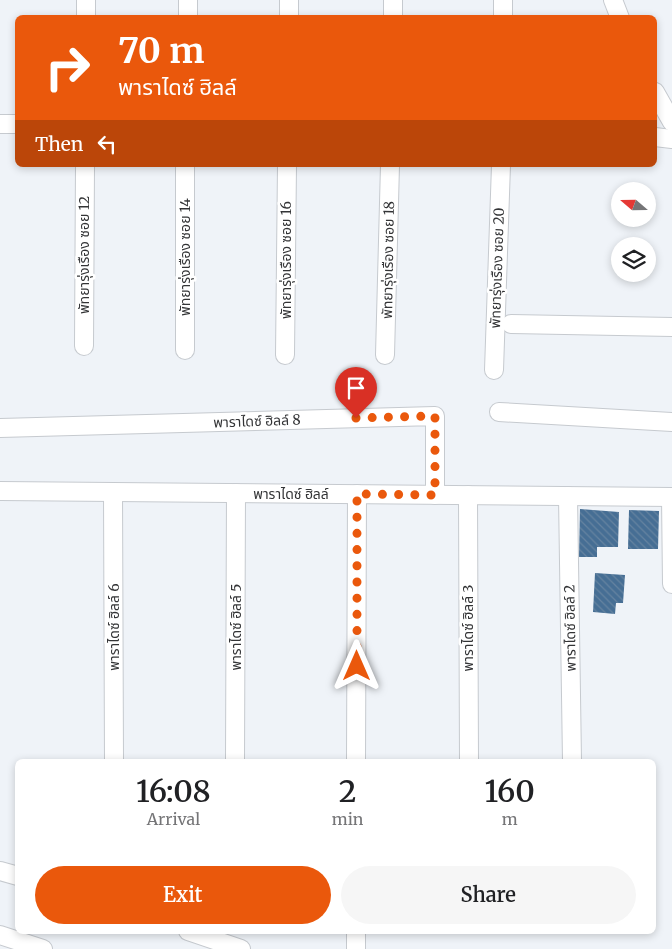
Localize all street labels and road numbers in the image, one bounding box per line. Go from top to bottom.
street label: พัทยารุ่งเรือง ซอย 12 [75,196,93,314]
street label: พัทยารุ่งเรือง ซอย 14 [176,198,194,316]
street label: พัทยารุ่งเรือง ซอย 16 [277,201,295,319]
street label: พัทยารุ่งเรือง ซอย 18 [378,201,398,319]
street label: พัทยารุ่งเรือง ซอย 20 [486,207,508,329]
street label: พาราไดซ์ ฮิลล์ 8 [213,410,301,432]
street label: พาราไดซ์ ฮิลล์ [253,485,329,503]
street label: พาราไดซ์ ฮิลล์ 6 [105,583,123,671]
street label: พาราไดซ์ ฮิลล์ 5 [227,583,245,671]
street label: พาราไดซ์ ฮิลล์ 2 [560,584,580,672]
street label: พาราไดซ์ ฮิลล์ 3 [459,585,477,671]

